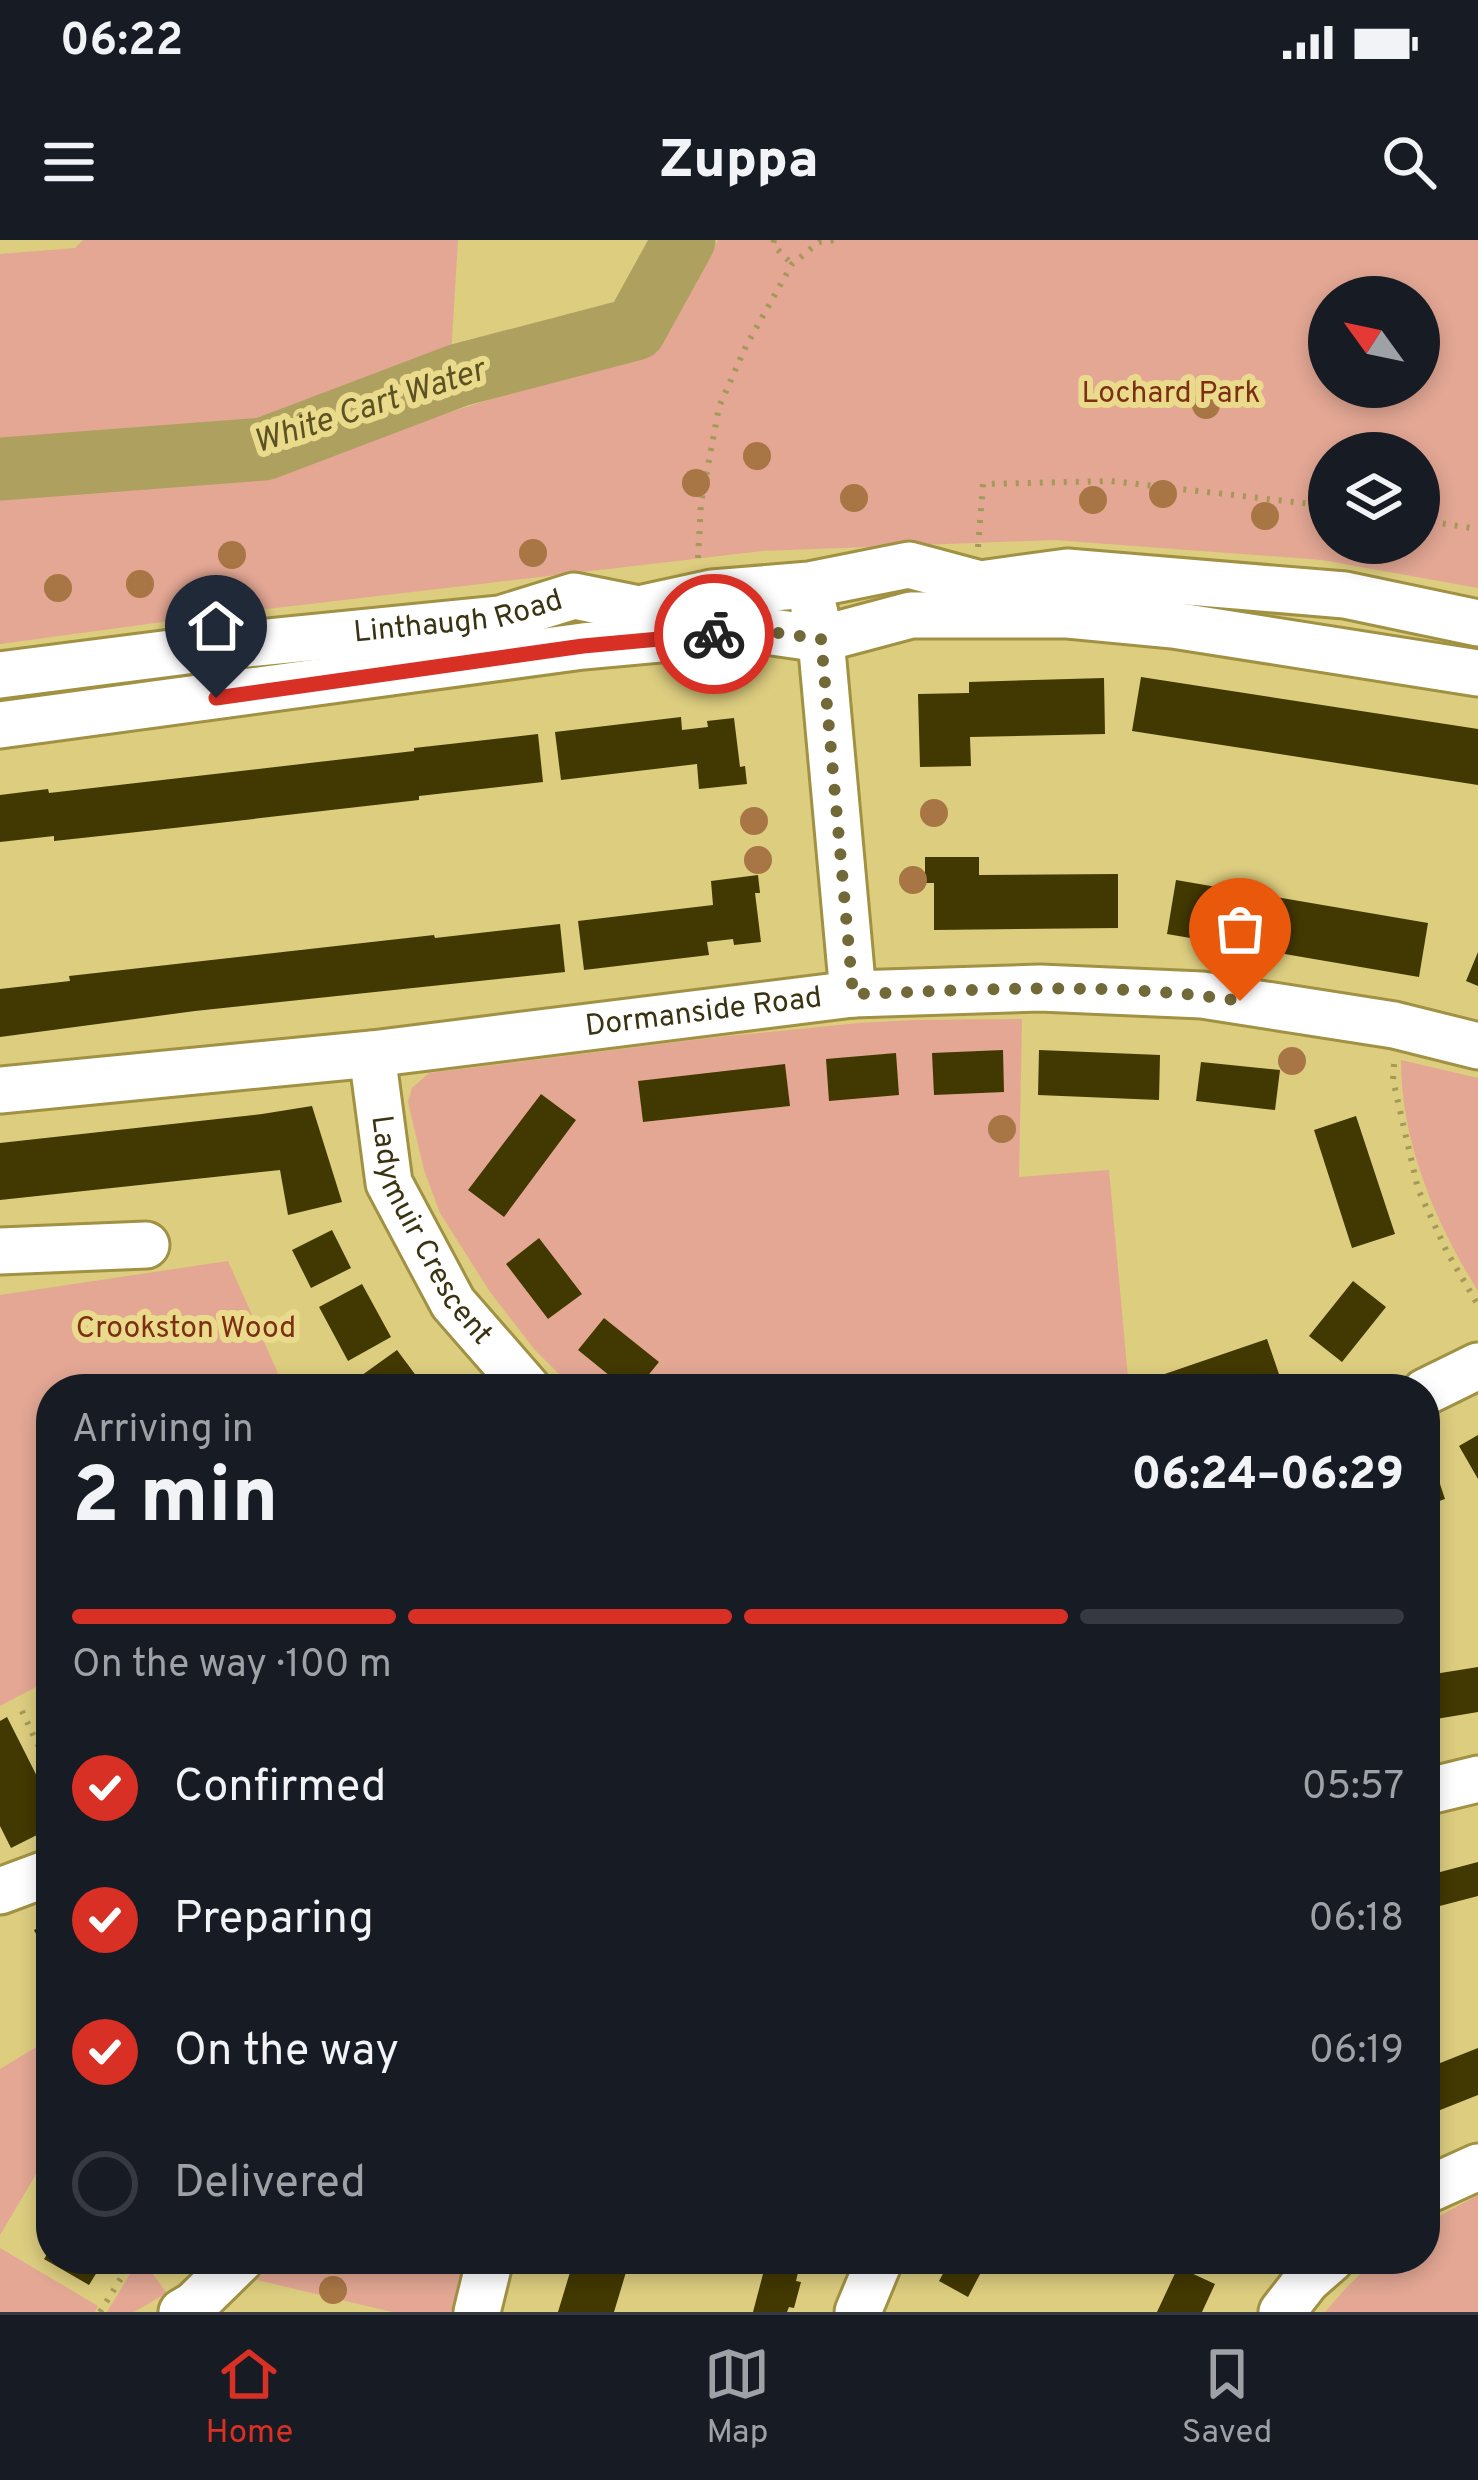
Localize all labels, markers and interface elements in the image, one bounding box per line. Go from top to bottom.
text: 06:22 [60,14,183,71]
text: Zuppa [659,128,819,197]
icon: menu [36,129,102,195]
icon: search [1376,129,1442,195]
north arrow [1308,276,1440,408]
map controls [1308,276,1440,564]
water label: White Cart Water [249,350,493,465]
park label: Lochard Park [1082,376,1260,413]
button: layers [1308,432,1440,564]
courier [654,574,774,694]
pin [165,575,267,698]
street label: Linthaugh Road [352,582,567,652]
icon: home [183,593,249,659]
icon: bike [681,601,747,667]
pin [1189,878,1291,1001]
icon: bag [1207,896,1273,962]
street label: Dormanside Road [583,980,824,1046]
street label: Ladymuir Crescent [362,1113,500,1353]
park label: Crookston Wood [76,1311,296,1348]
text: Arriving in [72,1407,254,1456]
text: 06:24–06:29 [1131,1448,1404,1505]
text: 2 min [72,1451,278,1550]
text: On the way · 100 m [72,1642,392,1691]
icon: check [72,1755,138,1821]
text: Confirmed [174,1760,386,1817]
text: 05:57 [1302,1764,1404,1813]
icon: check [72,1887,138,1953]
text: Preparing [174,1892,374,1949]
text: 06:18 [1309,1896,1404,1945]
icon: check [72,2019,138,2085]
text: On the way [174,2024,399,2081]
text: 06:19 [1309,2028,1404,2077]
text: Delivered [174,2156,366,2213]
tab: Home [206,2341,293,2455]
tab: Map [704,2341,770,2455]
tab: Saved [1182,2341,1272,2455]

